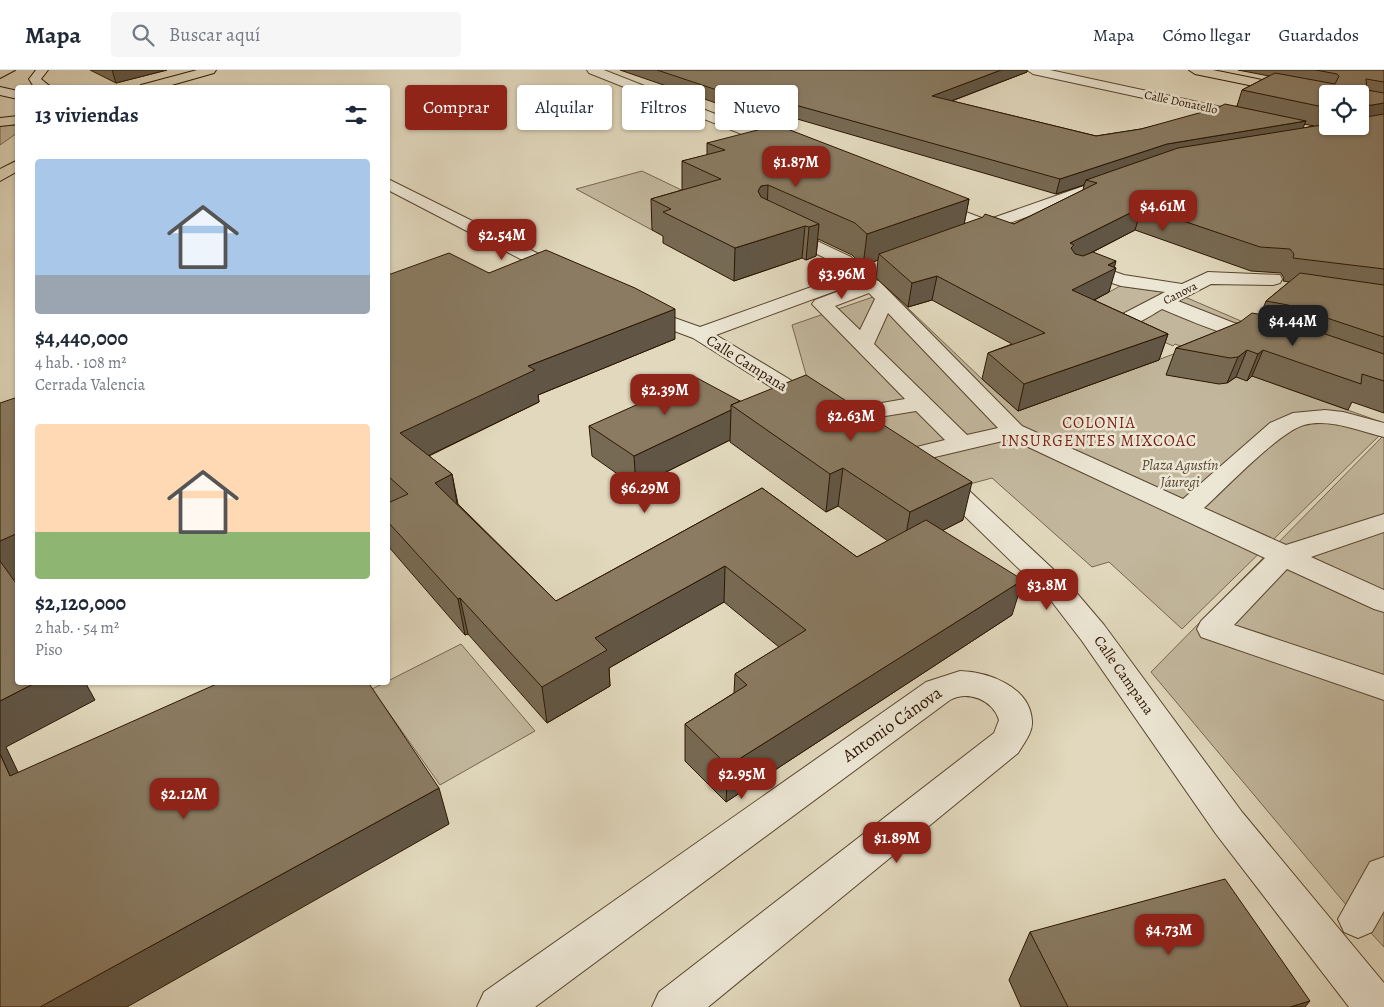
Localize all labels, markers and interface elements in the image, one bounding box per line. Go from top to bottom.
search box [111,12,461,57]
text: Mapa [25,19,81,51]
icon: search [129,21,157,49]
text: Buscar aquí [169,22,260,48]
text: Mapa [1093,23,1134,47]
text: Cómo llegar [1162,23,1251,47]
text: Guardados [1279,23,1359,47]
chip: Comprar [405,85,507,130]
chip: Alquilar [517,85,612,130]
chip: Filtros [622,85,705,130]
chip: Nuevo [715,85,798,130]
map controls [1319,85,1369,135]
button: locate [1319,85,1369,135]
street label: Calle Donatello [1143,86,1219,118]
text: 13 viviendas [35,101,139,129]
icon: filters [342,101,370,129]
pin: $1.87M [755,146,837,188]
text: $1.87M [773,151,819,173]
pin: $4.61M [1122,190,1204,232]
icon: home [158,192,248,282]
text: $4.61M [1140,195,1186,217]
pin: $2.54M [461,218,543,261]
text: $2.54M [478,224,526,246]
pin: $3.96M [801,258,883,300]
text: $3.96M [818,263,866,285]
street label: Canova [1160,277,1200,308]
pin: $4.44M [1252,304,1334,347]
text: $4.44M [1269,310,1317,332]
text: $4,440,000 [35,324,128,352]
street label: Calle Campana [703,330,791,396]
text: 4 hab. · 108 m² [35,352,126,374]
text: Cerrada Valencia [35,374,145,396]
pin: $2.39M [624,374,706,416]
text: $2.39M [641,379,689,401]
pin: $2.63M [810,400,892,442]
text: $2.63M [827,405,875,427]
district label: COLONIA INSURGENTES MIXCOAC [1001,412,1197,452]
park label: Plaza Agustín Jáuregi [1141,455,1219,492]
icon: home [158,457,248,547]
pin: $6.29M [604,472,686,514]
text: $6.29M [621,477,669,499]
pin: $3.8M [1012,568,1082,611]
text: $3.8M [1027,574,1067,596]
text: $2,120,000 [35,589,126,617]
text: 2 hab. · 54 m² [35,617,119,639]
street label: Calle Campana [1089,631,1159,719]
text: Piso [35,639,63,661]
street label: Antonio Cánova [836,680,947,768]
pin: $2.95M [701,758,783,800]
text: $2.95M [718,763,766,785]
pin: $2.12M [143,778,225,820]
text: $2.12M [161,783,207,805]
pin: $1.89M [856,822,938,864]
text: $1.89M [874,827,920,849]
pin: $4.73M [1128,914,1210,956]
text: $4.73M [1146,919,1192,941]

